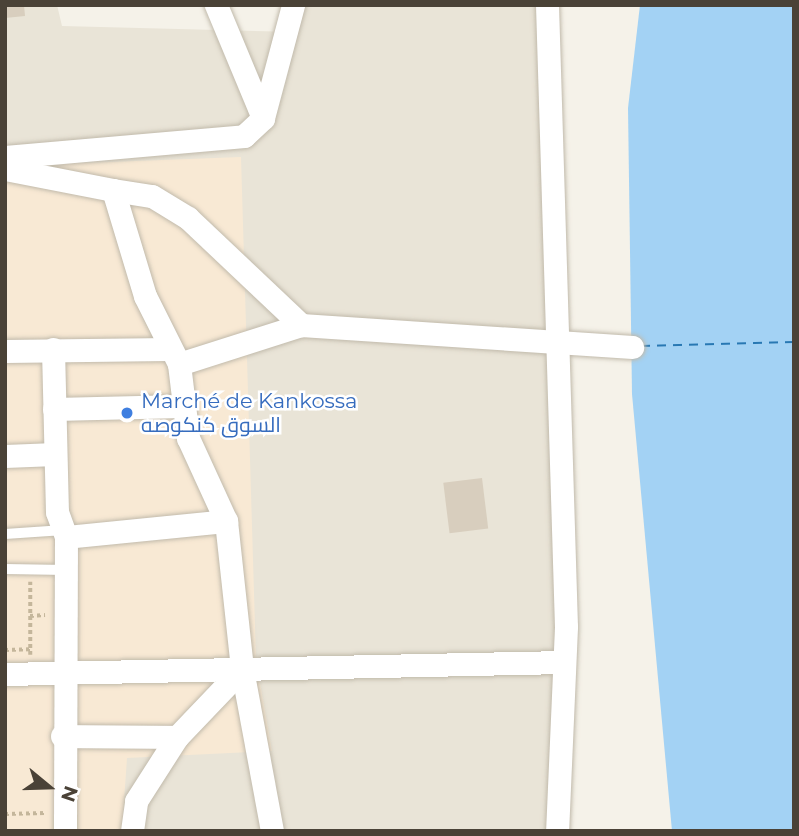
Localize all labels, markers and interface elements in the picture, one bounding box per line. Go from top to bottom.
place label: Marché de Kankossa السوق كنكوصه [141,388,357,438]
marker: Marché de Kankossa السوق كنكوصه [119,405,135,421]
north arrow [14,752,84,822]
text: N [56,783,83,805]

